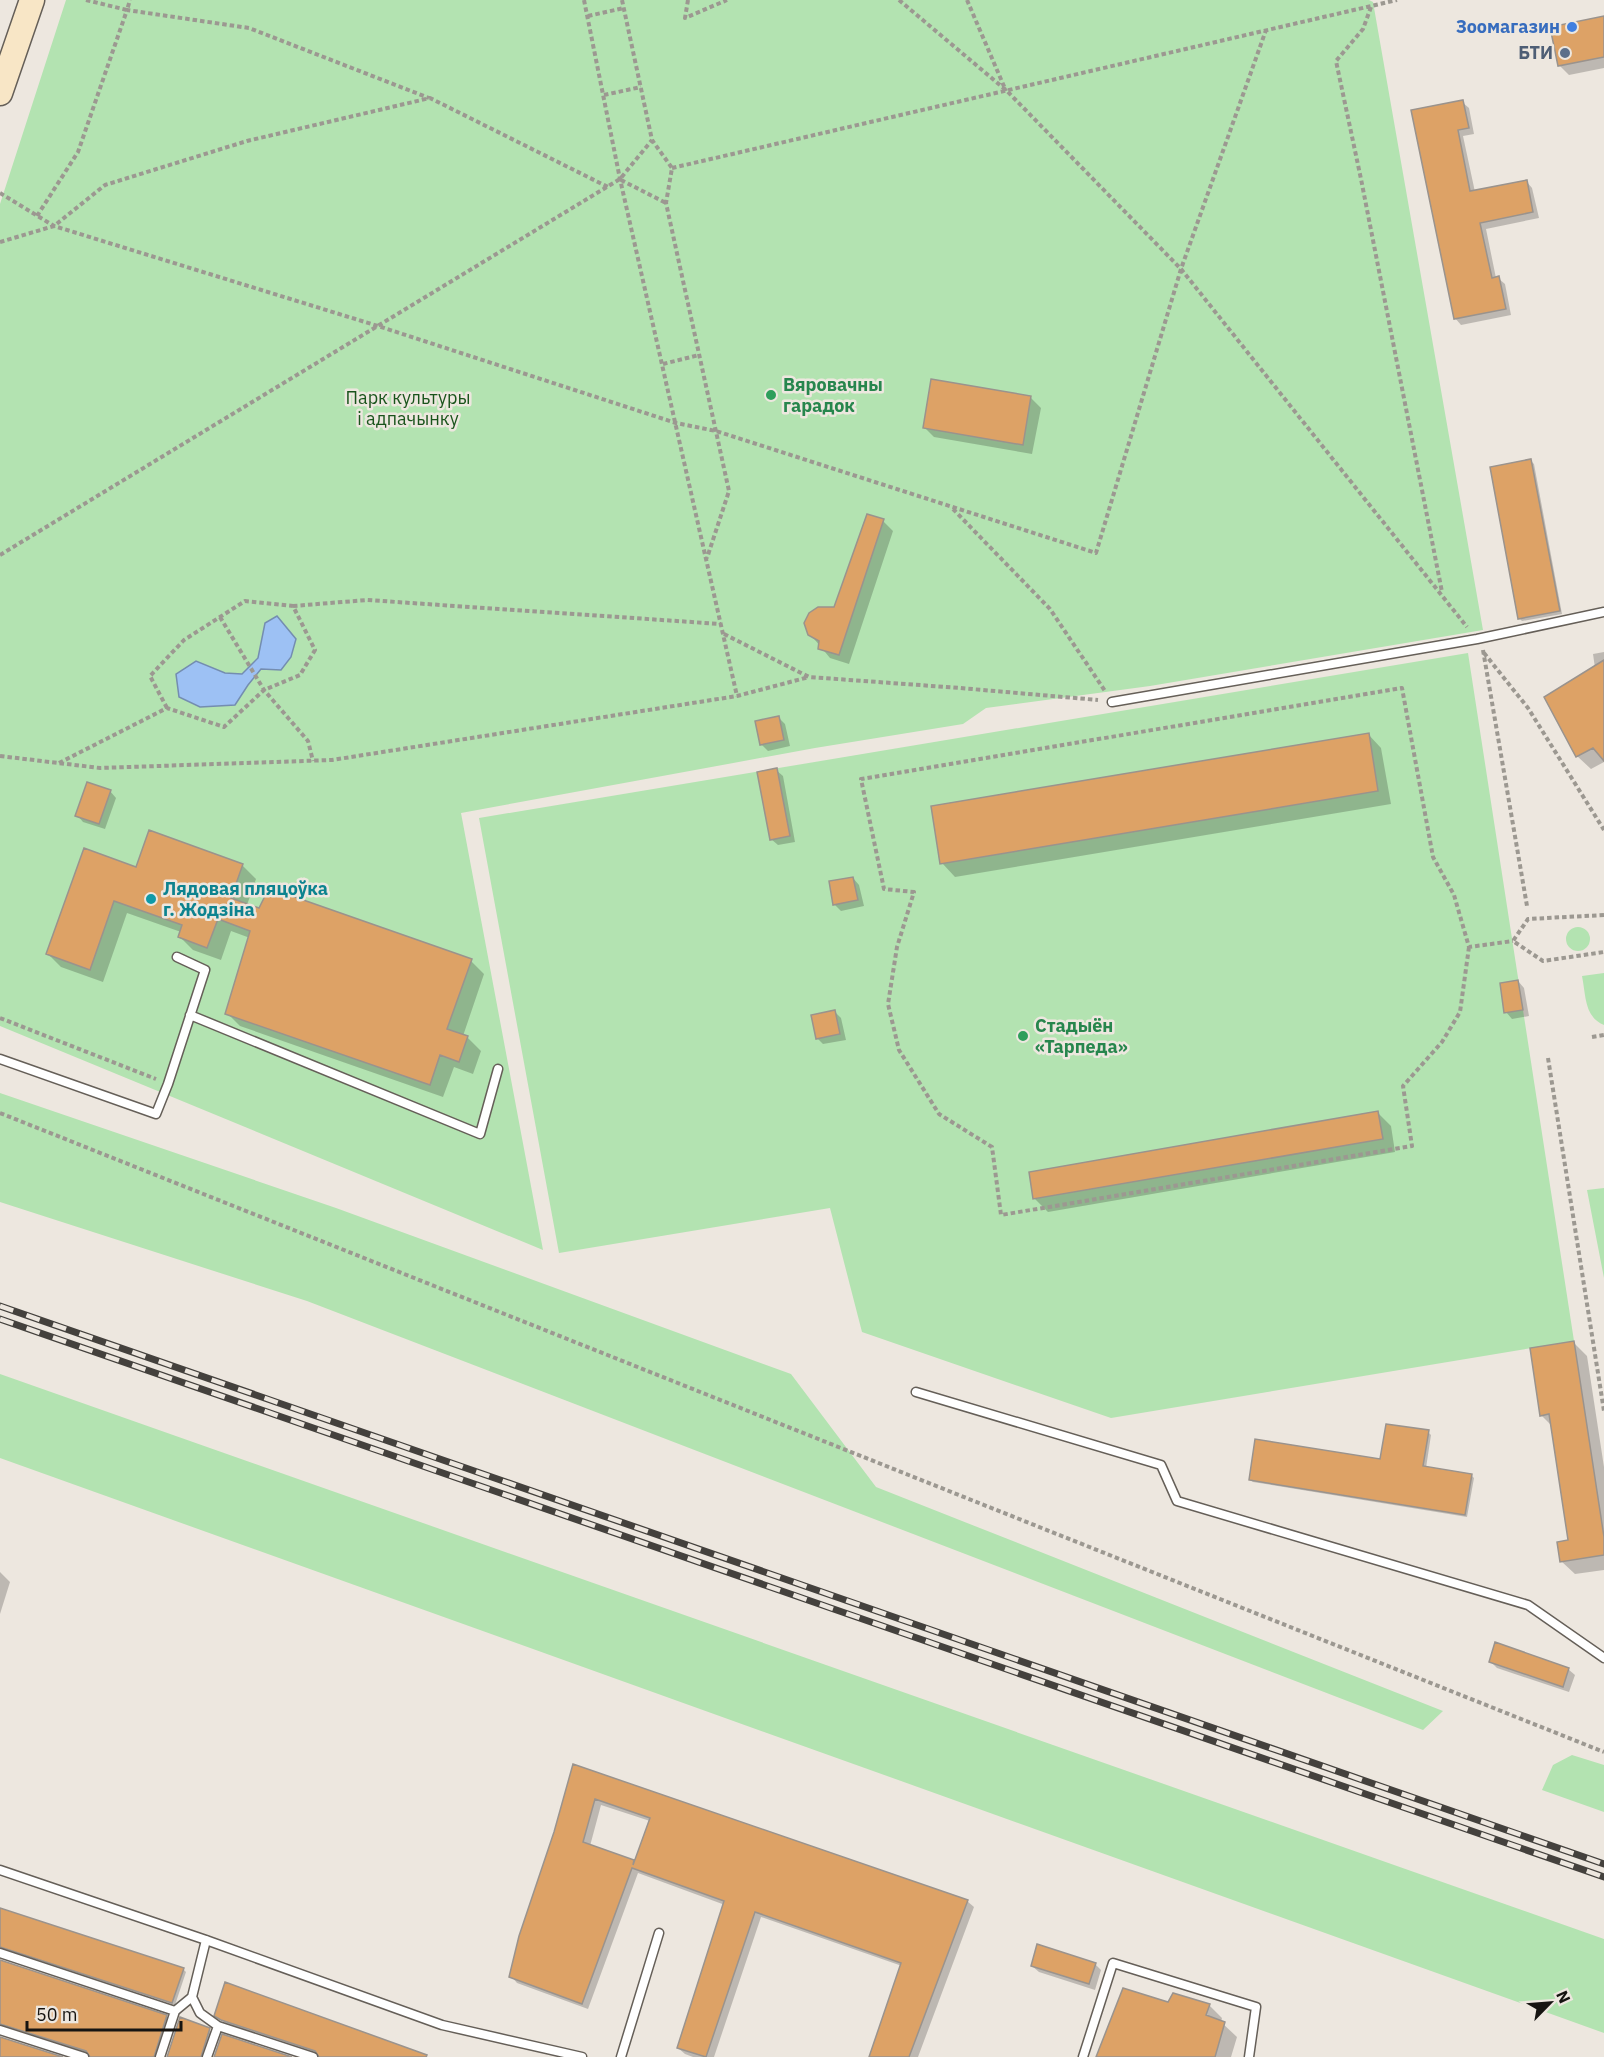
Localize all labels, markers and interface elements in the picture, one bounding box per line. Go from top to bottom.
place label: Зоомагазин [1456,15,1560,38]
marker: Зоомагазин [1565,20,1579,34]
place label: БТИ [1518,41,1553,64]
marker: БТИ [1558,46,1572,60]
place label: Вяровачны гарадок [783,373,883,417]
park label: Парк культуры і адпачынку [346,386,470,430]
marker: Вяровачны гарадок [764,388,778,402]
place label: Лядовая пляцоўка г. Жодзіна [163,877,328,921]
marker: Лядовая пляцоўка г. Жодзіна [144,892,158,906]
place label: Стадыён «Тарпеда» [1035,1014,1128,1058]
marker: Стадыён «Тарпеда» [1016,1029,1030,1043]
north arrow [1520,1973,1580,2033]
text: N [1552,1987,1575,2006]
scale bar [27,1994,182,2032]
text: 50 m [36,2003,78,2026]

